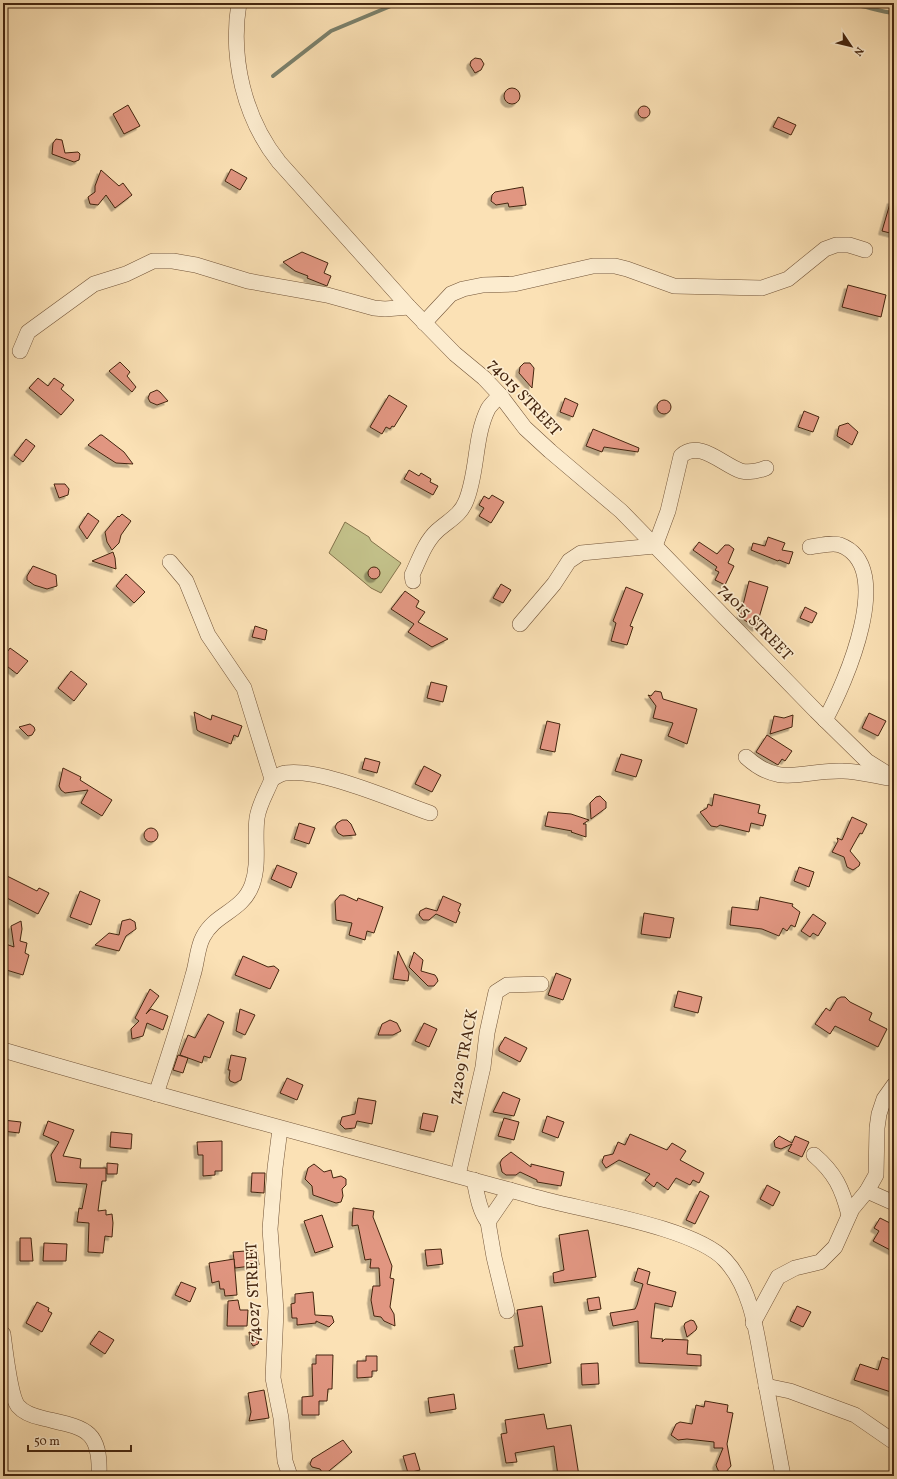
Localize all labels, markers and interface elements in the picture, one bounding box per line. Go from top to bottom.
north arrow [831,26,871,66]
text: N [850,43,866,58]
street label: 74015 STREET [482,354,566,442]
street label: 74015 STREET [713,580,797,666]
street label: 74209 TRACK [444,1007,484,1107]
street label: 74027 STREET [241,1241,267,1343]
scale bar [28,1427,131,1453]
text: 50 m [34,1434,60,1450]

